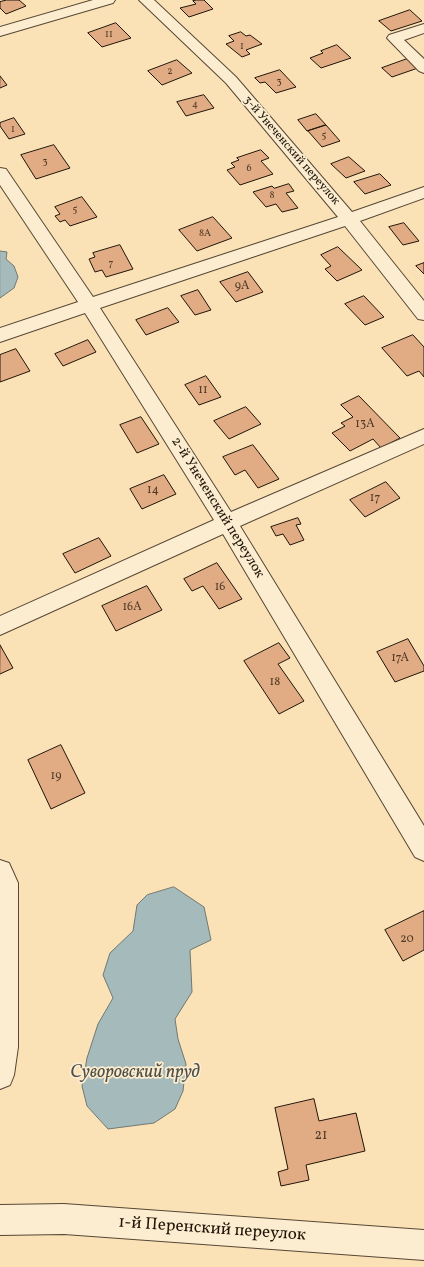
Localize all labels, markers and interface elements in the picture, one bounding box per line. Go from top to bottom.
house number: 11 [105,29,113,41]
house number: 1 [240,41,244,53]
house number: 2 [167,66,173,78]
house number: 3 [276,76,282,88]
street label: 3-й Унеченский переулок [240,94,342,208]
house number: 4 [192,99,198,111]
house number: 1 [11,124,15,136]
house number: 5 [322,130,326,142]
house number: 3 [42,156,48,168]
house number: 6 [246,163,252,175]
house number: 8 [269,190,275,202]
house number: 5 [73,204,77,216]
house number: 8А [199,228,211,240]
house number: 7 [109,258,113,270]
house number: 9А [235,280,249,294]
house number: 11 [198,384,208,398]
house number: 13А [355,418,375,432]
street label: 2-й Унеченский переулок [167,434,267,582]
house number: 14 [147,484,159,498]
house number: 17 [370,492,380,506]
house number: 16 [215,581,225,595]
house number: 16А [122,601,142,615]
house number: 17А [391,652,409,666]
house number: 18 [270,676,280,690]
house number: 19 [51,770,61,784]
house number: 20 [400,933,414,947]
water label: Суворовский пруд [70,1063,200,1085]
house number: 21 [315,1128,327,1144]
street label: 1-й Перенский переулок [117,1213,307,1247]

